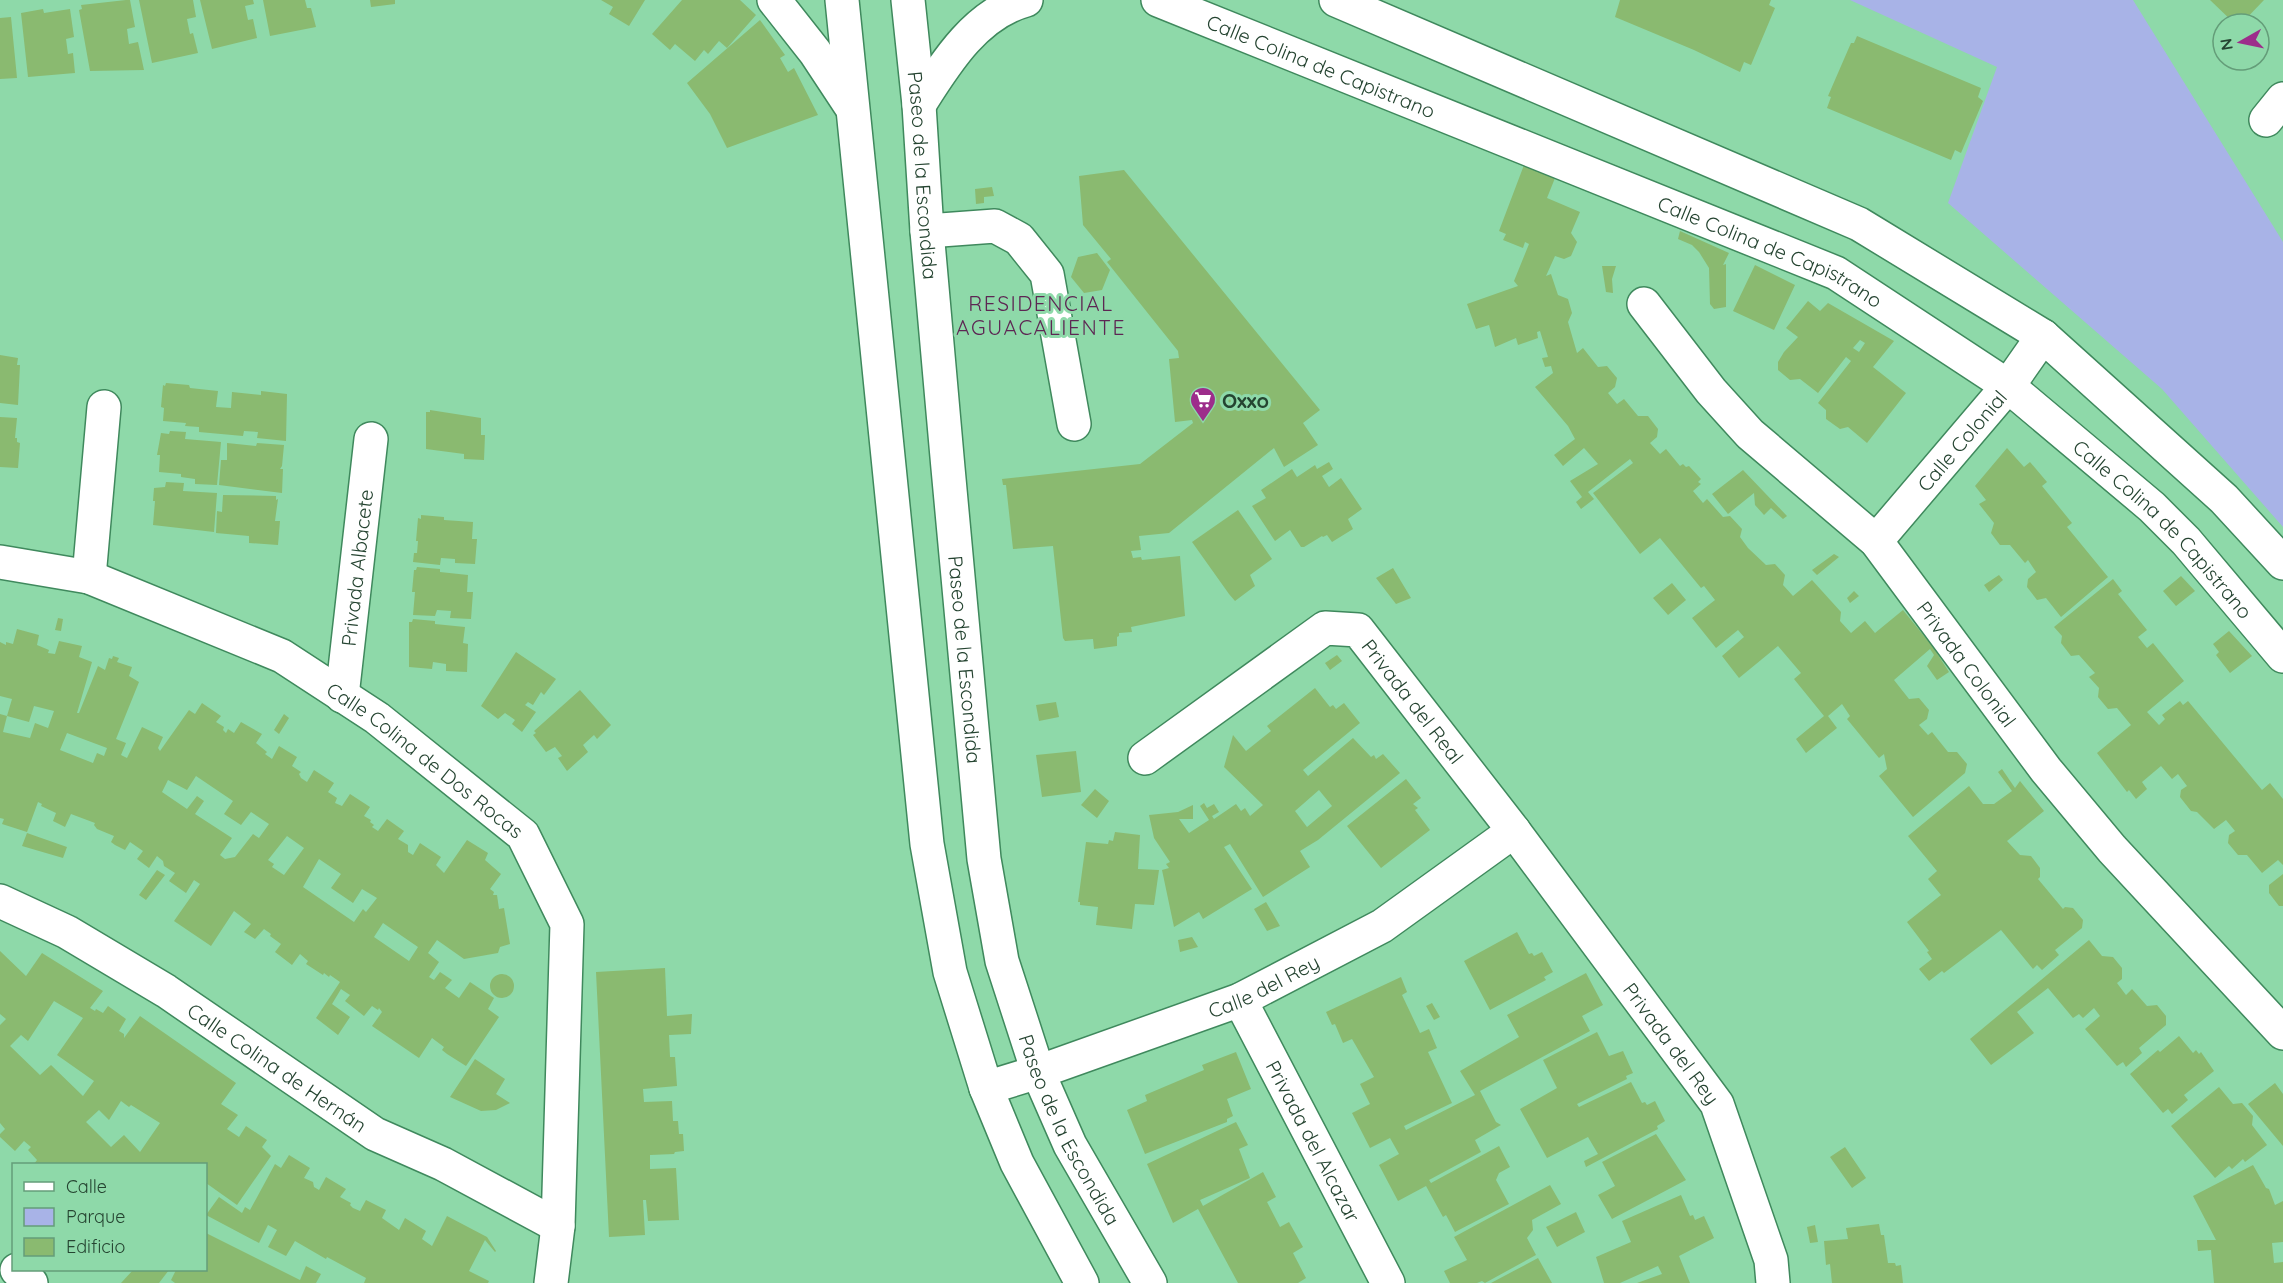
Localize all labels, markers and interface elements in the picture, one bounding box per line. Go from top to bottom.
street label: Calle Colina de Capistrano [1203,9,1439,123]
north arrow [2211,12,2271,72]
text: N [2215,37,2237,52]
street label: Paseo de la Escondida [903,70,944,280]
street label: Calle Colina de Capistrano [1654,190,1887,313]
district label: RESIDENCIAL AGUACALIENTE [956,290,1126,340]
supermarket icon: Oxxo [1188,385,1218,423]
street label: Calle Colonial [1911,385,2012,496]
place label: Oxxo [1222,388,1269,413]
street label: Calle Colina de Capistrano [2068,434,2258,623]
street label: Privada Albacete [335,488,378,648]
street label: Paseo de la Escondida [944,554,988,765]
street label: Privada Colonial [1912,596,2022,732]
street label: Privada del Real [1357,634,1469,768]
street label: Calle Colina de Dos Rocas [322,676,529,843]
street label: Calle del Rey [1205,949,1323,1023]
street label: Privada del Rey [1618,977,1725,1109]
street label: Calle Colina de Hernán [183,997,372,1137]
street label: Paseo de la Escondida [1014,1031,1126,1229]
street label: Privada del Alcazar [1261,1056,1366,1226]
legend [12,1163,207,1271]
text: Calle [66,1175,107,1198]
text: Parque [66,1205,125,1228]
text: Edificio [66,1235,125,1258]

